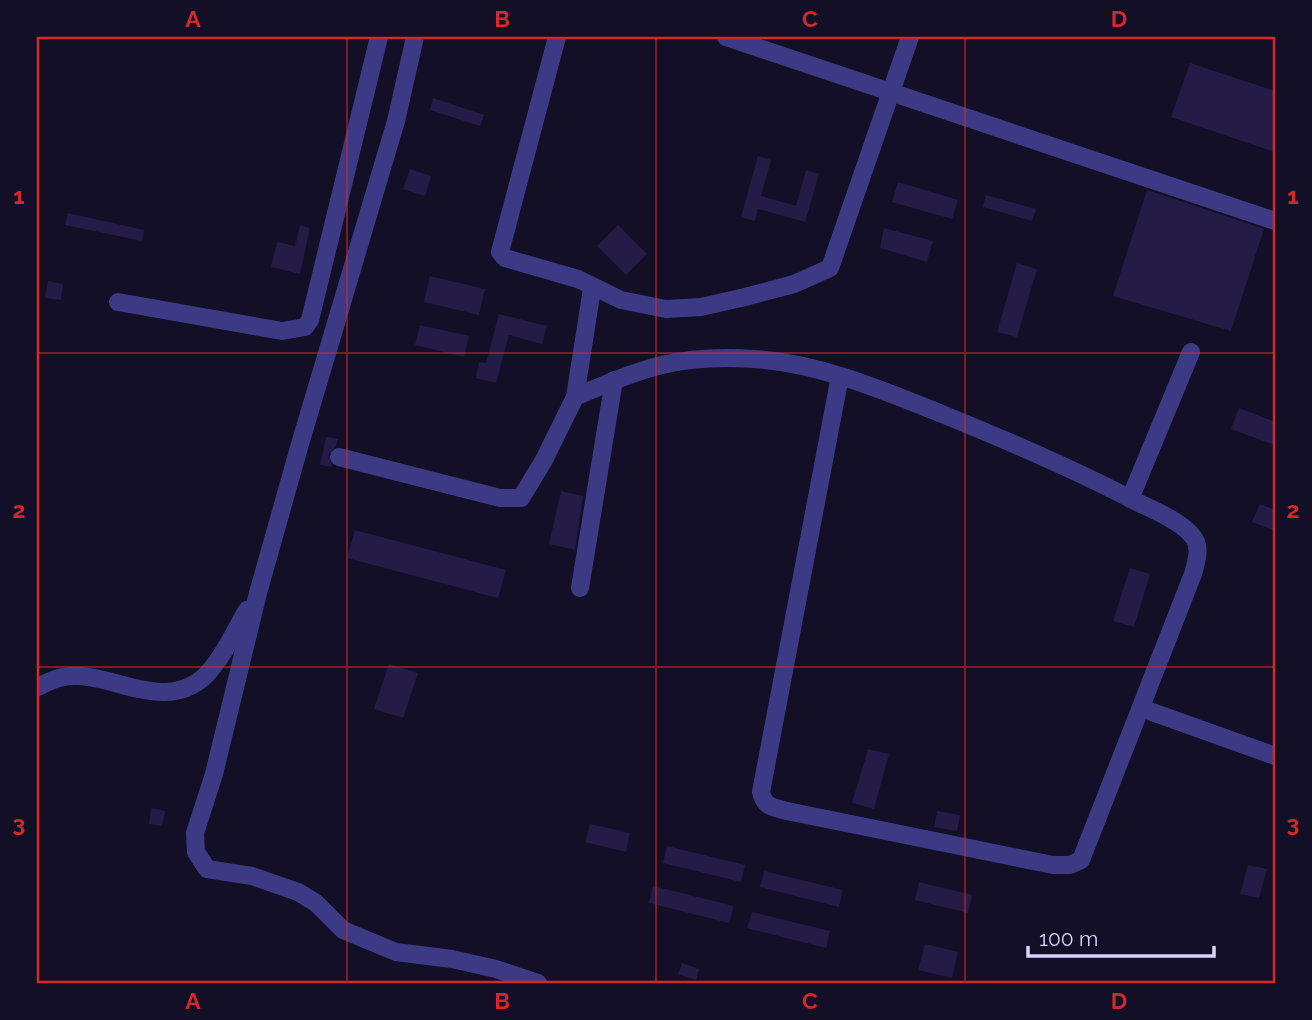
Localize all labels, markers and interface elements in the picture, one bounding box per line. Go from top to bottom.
text: A [185,5,201,32]
text: B [494,5,510,32]
text: C [802,5,818,32]
text: D [1111,5,1127,32]
text: 1 [13,182,25,209]
text: 1 [1287,182,1299,209]
text: 2 [13,496,25,523]
text: 2 [1287,496,1299,523]
text: 3 [13,810,25,837]
text: 3 [1287,810,1299,837]
scale bar [1028,915,1214,959]
text: 100 m [1039,926,1098,951]
text: A [185,987,201,1014]
text: B [494,987,510,1014]
text: C [802,987,818,1014]
text: D [1111,987,1127,1014]

